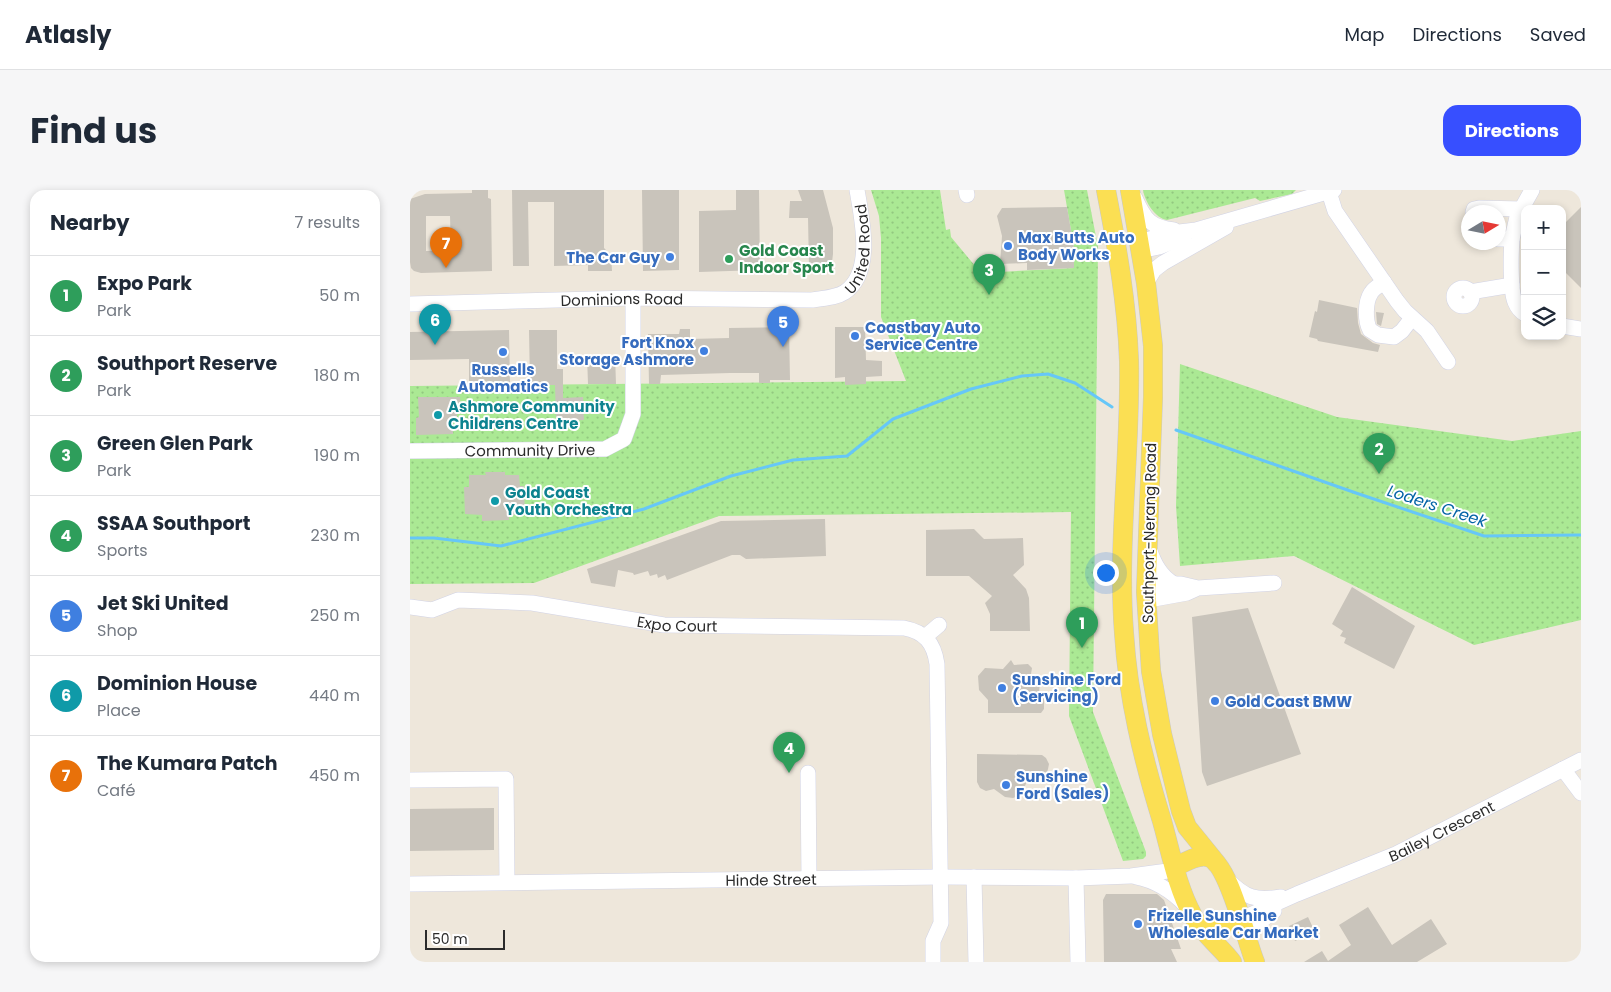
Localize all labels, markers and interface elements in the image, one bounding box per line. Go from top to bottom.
text: Atlasly [25,18,111,51]
text: Map [1345,22,1384,47]
text: Directions [1412,22,1502,47]
text: Saved [1530,22,1586,47]
button: Directions [1443,105,1581,156]
text: Find us [30,106,157,155]
street label: United Road [839,203,874,298]
north arrow [1461,205,1506,250]
map controls [1521,205,1566,340]
button: + [1521,205,1566,250]
text: Nearby [50,208,130,237]
text: 7 results [294,211,360,234]
pin: 7 [430,227,462,268]
place label: Max Butts Auto Body Works [1018,227,1135,265]
place label: Gold Coast Indoor Sport [739,240,834,278]
marker: Max Butts Auto Body Works [1002,240,1014,252]
place label: The Car Guy [566,247,661,268]
button: − [1521,250,1566,295]
marker: The Car Guy [664,251,676,263]
marker: Gold Coast Indoor Sport [723,253,735,265]
pin: 3 [973,254,1005,295]
text: Expo Park [97,270,192,297]
text: 1 [63,284,69,307]
text: 50 m [319,284,360,307]
street label: Dominions Road [560,287,683,310]
button: layers [1521,295,1566,340]
text: Park [97,299,131,322]
pin: 6 [419,304,451,345]
pin: 5 [767,306,799,347]
place label: Coastbay Auto Service Centre [865,317,981,355]
marker: Coastbay Auto Service Centre [849,330,861,342]
place label: Fort Knox Storage Ashmore [559,332,694,370]
marker: Fort Knox Storage Ashmore [698,345,710,357]
marker: Russells Automatics [497,346,509,358]
text: Southport Reserve [97,350,277,377]
place label: Russells Automatics [458,359,548,397]
text: 2 [61,364,71,387]
text: 180 m [314,364,360,387]
text: Park [97,379,131,402]
place label: Ashmore Community Childrens Centre [448,396,615,434]
marker: Ashmore Community Childrens Centre [432,409,444,421]
text: Green Glen Park [97,430,253,457]
pin: 2 [1363,433,1395,474]
street label: Community Drive [465,439,595,461]
street label: Southport-Nerang Road [1137,443,1161,623]
text: 3 [61,444,71,467]
text: 190 m [314,444,360,467]
text: Park [97,459,131,482]
water label: Loders Creek [1384,479,1490,533]
place label: Gold Coast Youth Orchestra [505,482,632,520]
marker: Gold Coast Youth Orchestra [489,495,501,507]
text: SSAA Southport [97,510,250,537]
text: 4 [61,524,71,547]
text: 230 m [311,524,360,547]
text: Sports [97,539,148,562]
your location [1093,560,1119,586]
text: Jet Ski United [97,590,229,617]
text: 5 [61,604,71,627]
text: 250 m [310,604,360,627]
pin: 1 [1066,607,1098,648]
street label: Expo Court [635,610,717,636]
text: Shop [97,619,138,642]
place label: Sunshine Ford (Servicing) [1012,669,1121,707]
text: Dominion House [97,670,257,697]
marker: Sunshine Ford (Servicing) [996,682,1008,694]
text: 6 [61,684,71,707]
text: 440 m [309,684,360,707]
place label: Gold Coast BMW [1225,691,1352,712]
marker: Gold Coast BMW [1209,695,1221,707]
text: Place [97,699,141,722]
pin: 4 [773,732,805,773]
text: The Kumara Patch [97,750,278,777]
text: 7 [62,764,70,787]
text: 450 m [309,764,360,787]
place label: Sunshine Ford (Sales) [1016,766,1109,804]
text: Café [97,779,135,802]
marker: Sunshine Ford (Sales) [1000,779,1012,791]
street label: Bailey Crescent [1385,795,1498,866]
street label: Hinde Street [725,868,817,890]
place label: Frizelle Sunshine Wholesale Car Market [1148,905,1319,943]
marker: Frizelle Sunshine Wholesale Car Market [1132,918,1144,930]
scale bar [425,927,505,950]
text: 50 m [432,929,468,949]

